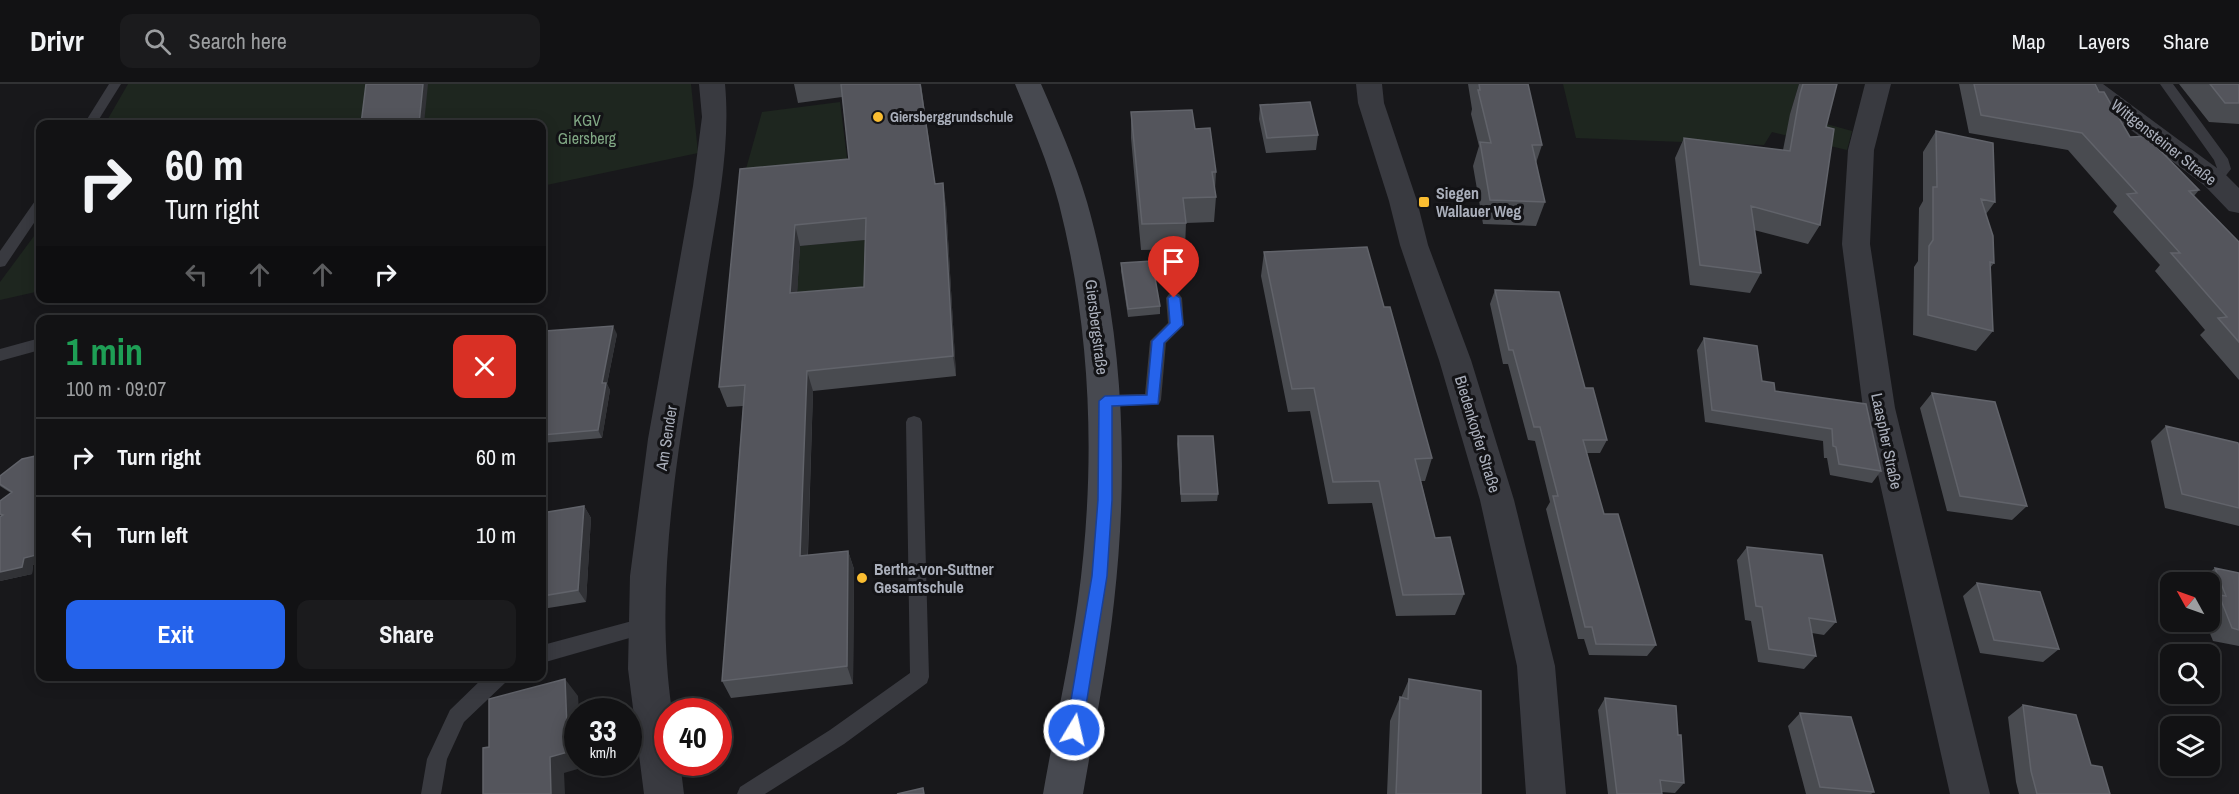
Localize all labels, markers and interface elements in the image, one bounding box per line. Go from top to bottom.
search box [120,14,540,68]
text: Drivr [30,22,84,60]
icon: search [141,25,174,58]
text: Search here [189,26,287,56]
text: Map [2012,27,2045,56]
text: Layers [2078,27,2130,56]
text: Share [2163,27,2209,56]
street label: Wittgensteiner Straße [2107,94,2221,190]
place label: Giersberggrundschule [890,108,1013,126]
park label: KGV Giersberg [558,109,617,149]
marker: Giersberggrundschule [871,110,885,124]
text: 60 m [165,137,244,193]
icon: right [66,144,144,222]
place label: Siegen Wallauer Weg [1436,182,1521,222]
text: Turn right [165,191,259,227]
marker: Siegen Wallauer Weg [1417,195,1431,209]
pin [1148,236,1199,298]
icon: arrive [1157,245,1190,278]
icon: left [180,258,213,291]
icon: ahead [243,258,276,291]
icon: ahead [306,258,339,291]
icon: right [369,258,402,291]
street label: Giersbergstraße [1080,278,1114,376]
text: 1 min [66,328,143,376]
button: close [453,335,516,398]
street label: Biedenkopfer Straße [1450,373,1506,495]
text: 100 m · 09:07 [66,375,166,402]
street label: Laaspher Straße [1866,391,1908,491]
street label: Am Sender [650,403,682,473]
icon: right [66,441,99,474]
text: Turn right [117,442,201,472]
text: 60 m [476,442,516,472]
icon: left [66,519,99,552]
text: Turn left [117,520,188,550]
text: 10 m [476,520,516,550]
place label: Bertha-von-Suttner Gesamtschule [874,558,994,598]
marker: Bertha-von-Suttner Gesamtschule [855,571,869,585]
north arrow [2160,572,2220,632]
map controls [2160,572,2220,776]
button: Exit [66,600,285,669]
button: Share [297,600,516,669]
button: search [2160,644,2220,704]
speed limit sign: 40 [654,698,732,776]
position arrow [1042,698,1106,762]
text: 33 [589,710,617,750]
button: layers [2160,716,2220,776]
text: km/h [590,742,616,763]

